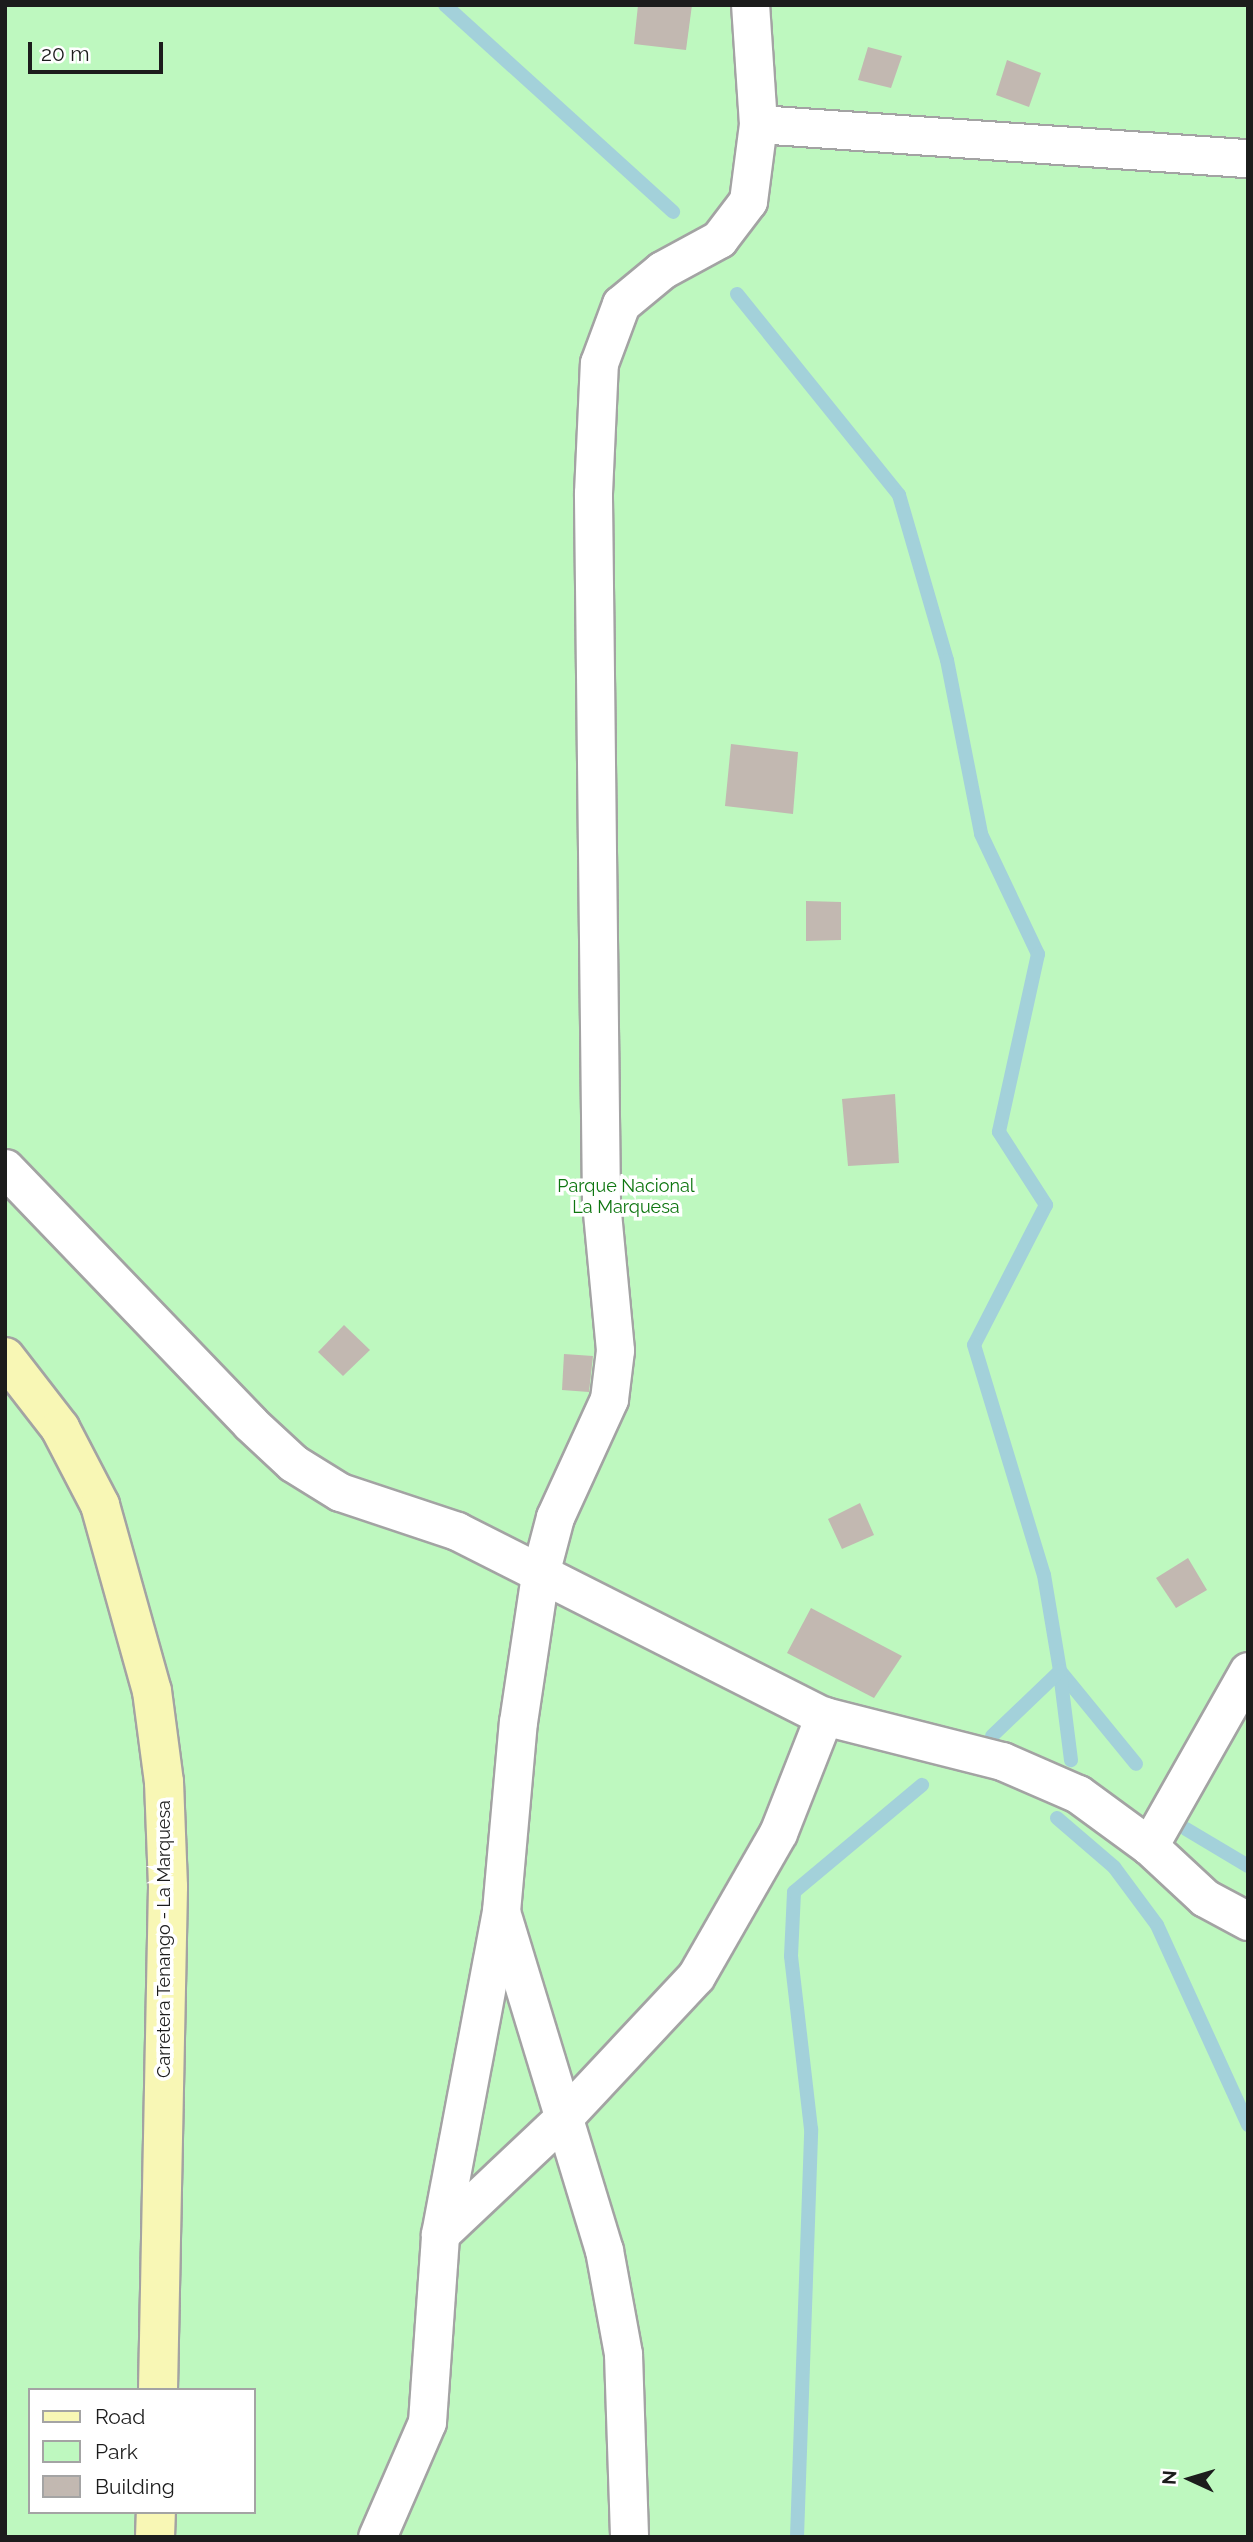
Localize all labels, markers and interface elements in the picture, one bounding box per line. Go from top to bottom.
scale bar [32,28,166,72]
text: 20 m [41,41,89,66]
park label: Parque Nacional La Marquesa [557,1176,695,1218]
street label: Carretera Tenango - La Marquesa [153,1800,175,2078]
legend [28,2388,256,2514]
text: Road [95,2404,145,2429]
text: Park [95,2439,138,2464]
north arrow [1155,2444,1225,2514]
text: N [1158,2470,1181,2486]
text: Building [95,2474,175,2499]

